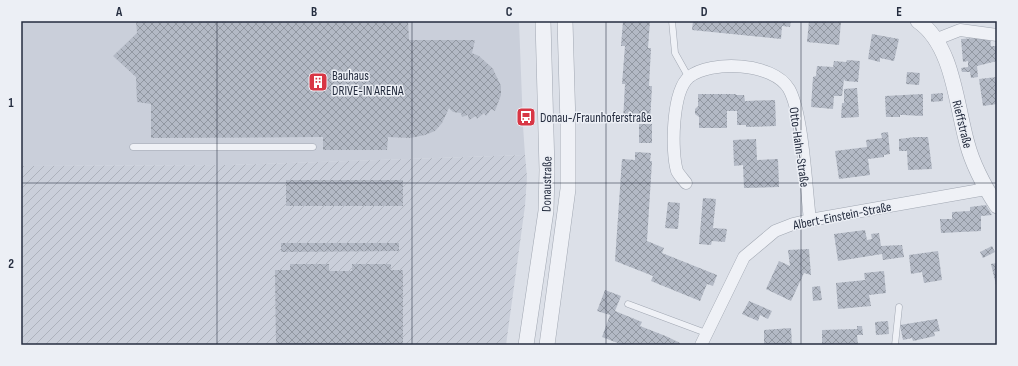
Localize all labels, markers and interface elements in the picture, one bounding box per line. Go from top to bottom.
text: A [115,4,123,20]
text: B [311,4,317,20]
text: C [506,4,513,20]
text: D [701,4,708,20]
text: E [896,4,902,20]
place label: Bauhaus DRIVE-IN ARENA [332,68,404,99]
building icon: Bauhaus DRIVE-IN ARENA [307,71,329,93]
text: 1 [8,95,14,111]
street label: Rieffstraße [948,99,976,150]
bus stop icon: Donau-/Fraunhoferstraße [515,106,537,128]
street label: Otto-Hahn-Straße [785,106,813,188]
place label: Donau-/Fraunhoferstraße [540,110,652,126]
street label: Donaustraße [539,156,555,212]
street label: Albert-Einstein-Straße [791,199,893,234]
text: 2 [8,256,14,272]

